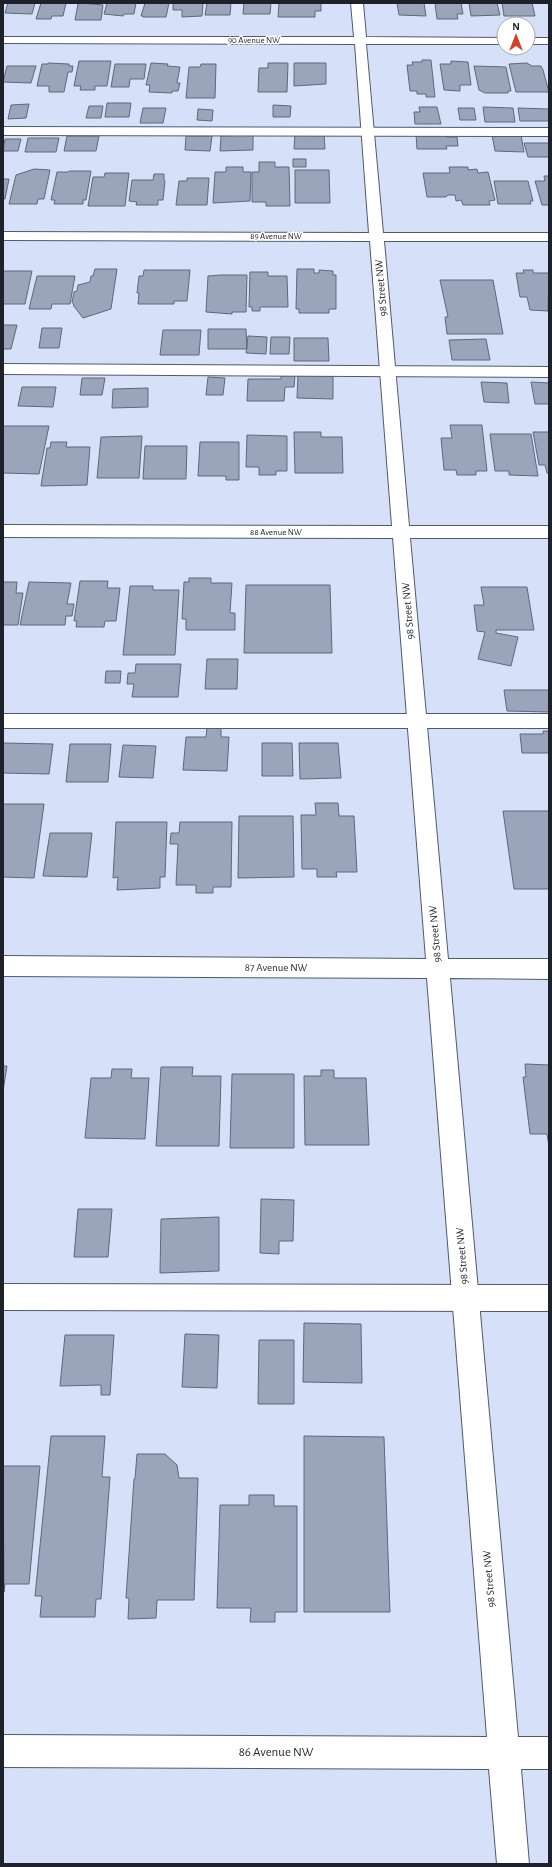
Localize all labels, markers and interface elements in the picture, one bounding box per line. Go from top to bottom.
north arrow [496,16,536,56]
text: N [512,21,520,32]
street label: 90 Avenue NW [228,36,280,45]
street label: 89 Avenue NW [250,232,302,241]
street label: 98 Street NW [373,259,389,317]
street label: 88 Avenue NW [250,528,302,537]
street label: 98 Street NW [400,582,416,640]
street label: 98 Street NW [427,905,443,963]
street label: 87 Avenue NW [245,962,307,973]
street label: 98 Street NW [454,1227,470,1285]
street label: 98 Street NW [481,1550,497,1608]
street label: 86 Avenue NW [239,1746,314,1759]

